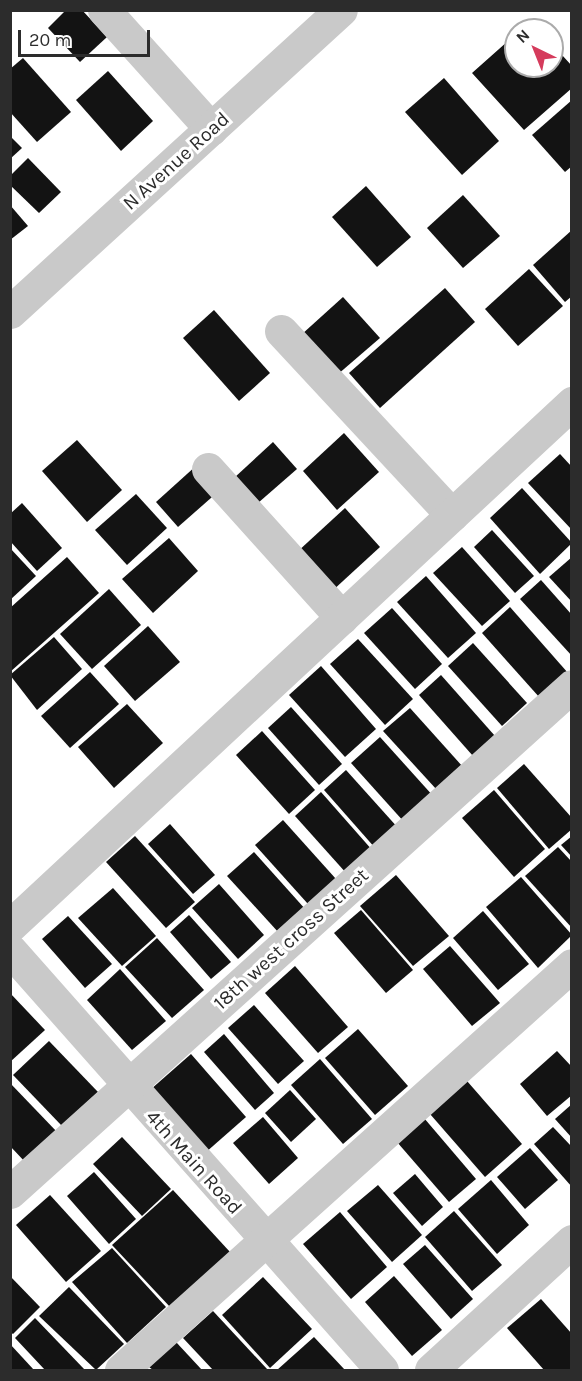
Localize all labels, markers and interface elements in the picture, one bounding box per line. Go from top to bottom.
scale bar [21,18,153,56]
north arrow [504,18,564,78]
text: N [512,25,533,47]
text: 20 m [29,29,71,51]
street label: N Avenue Road [118,107,234,215]
street label: 18th west cross Street [209,863,373,1015]
street label: 4th Main Road [141,1105,247,1219]

